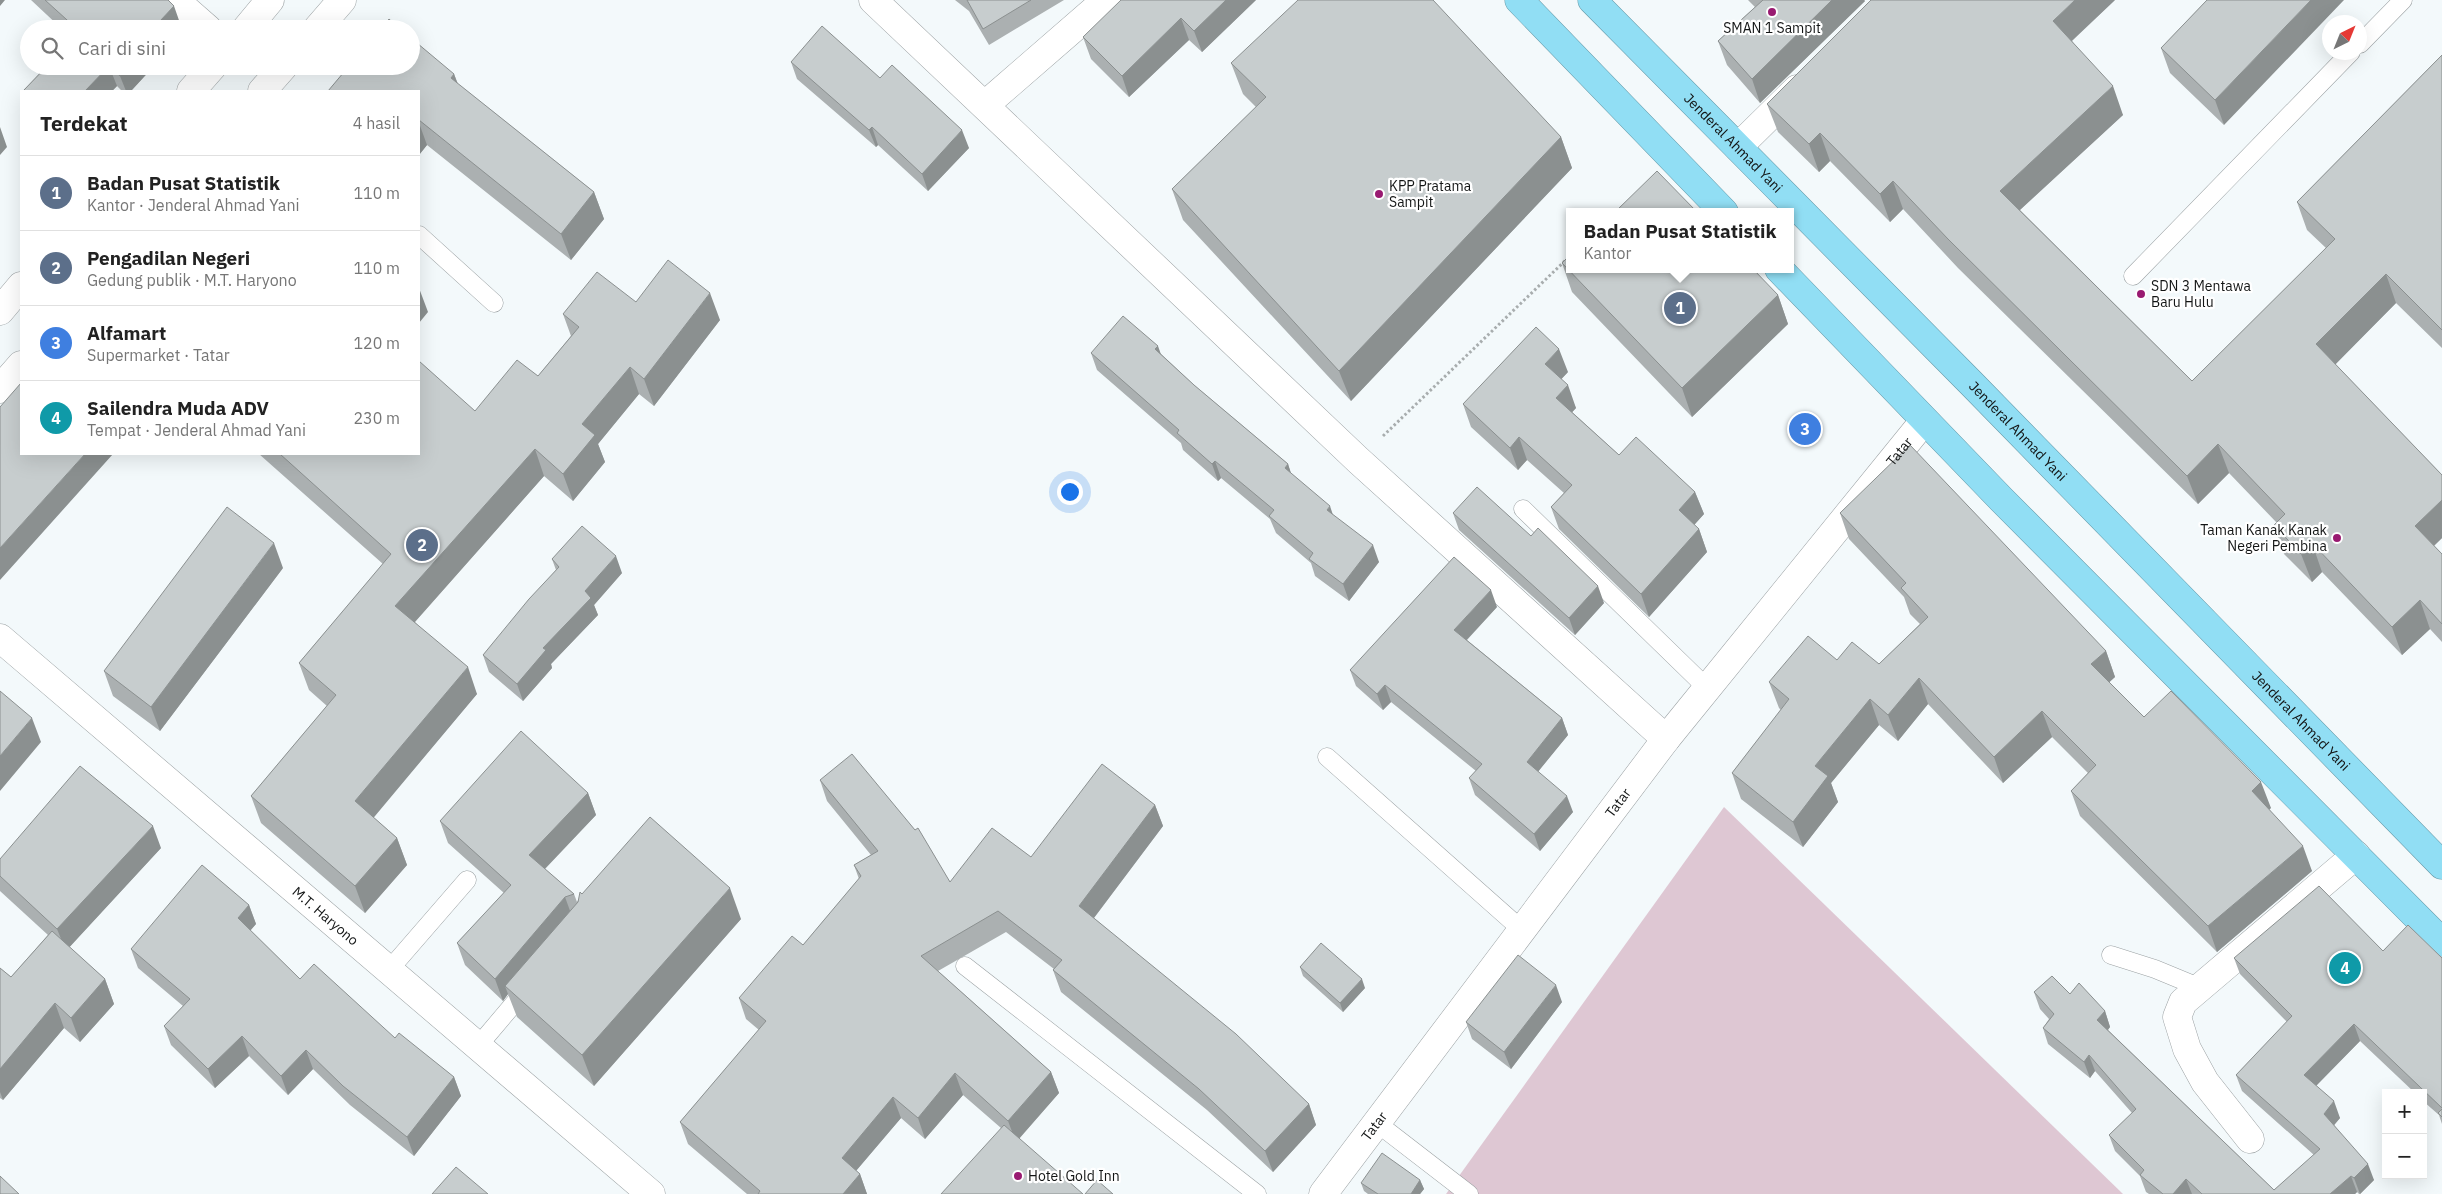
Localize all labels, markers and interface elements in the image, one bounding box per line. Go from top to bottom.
marker: SMAN 1 Sampit [1766,6,1778,18]
north arrow [2322,15,2367,60]
place label: SMAN 1 Sampit [1723,19,1821,37]
search box [20,20,420,75]
icon: search [38,34,66,62]
text: Cari di sini [78,36,166,60]
street label: Jenderal Ahmad Yani [1680,89,1787,196]
text: Terdekat [40,109,128,137]
text: 4 hasil [353,113,400,133]
text: Badan Pusat Statistik [87,171,280,195]
place label: KPP Pratama Sampit [1389,177,1472,211]
text: 1 [51,183,61,203]
text: 110 m [353,183,400,203]
marker: KPP Pratama Sampit [1373,188,1385,200]
text: Kantor · Jenderal Ahmad Yani [87,195,300,215]
popup [1566,208,1794,273]
text: Badan Pusat Statistik [1583,219,1777,243]
text: Kantor [1583,243,1631,263]
text: Pengadilan Negeri [87,246,250,270]
text: 2 [51,258,61,278]
text: 110 m [353,258,400,278]
text: Gedung publik · M.T. Haryono [87,270,297,290]
place label: SDN 3 Mentawa Baru Hulu [2151,277,2251,311]
marker: SDN 3 Mentawa Baru Hulu [2135,288,2147,300]
pin: 1 [1664,289,1696,327]
text: Alfamart [87,321,166,345]
text: 3 [51,333,61,353]
text: 120 m [353,333,400,353]
text: Supermarket · Tatar [87,345,230,365]
street label: Jenderal Ahmad Yani [1965,377,2071,485]
text: Sailendra Muda ADV [87,396,269,420]
text: 4 [51,408,61,428]
text: 230 m [353,408,400,428]
pin: 3 [1789,410,1821,448]
text: Tempat · Jenderal Ahmad Yani [87,420,306,440]
street label: Tatar [1882,433,1916,470]
your location [1057,479,1083,505]
place label: Taman Kanak Kanak Negeri Pembina [2200,521,2328,555]
pin: 2 [406,526,438,564]
marker: Taman Kanak Kanak Negeri Pembina [2331,532,2343,544]
street label: Jenderal Ahmad Yani [2248,667,2354,775]
street label: Tatar [1601,785,1635,821]
street label: M.T. Haryono [289,883,362,949]
pin: 4 [2329,949,2361,987]
map controls [2382,1089,2427,1179]
button: + [2382,1089,2427,1134]
street label: Tatar [1357,1108,1391,1144]
button: − [2382,1134,2427,1179]
place label: Hotel Gold Inn [1028,1167,1120,1185]
marker: Hotel Gold Inn [1012,1170,1024,1182]

